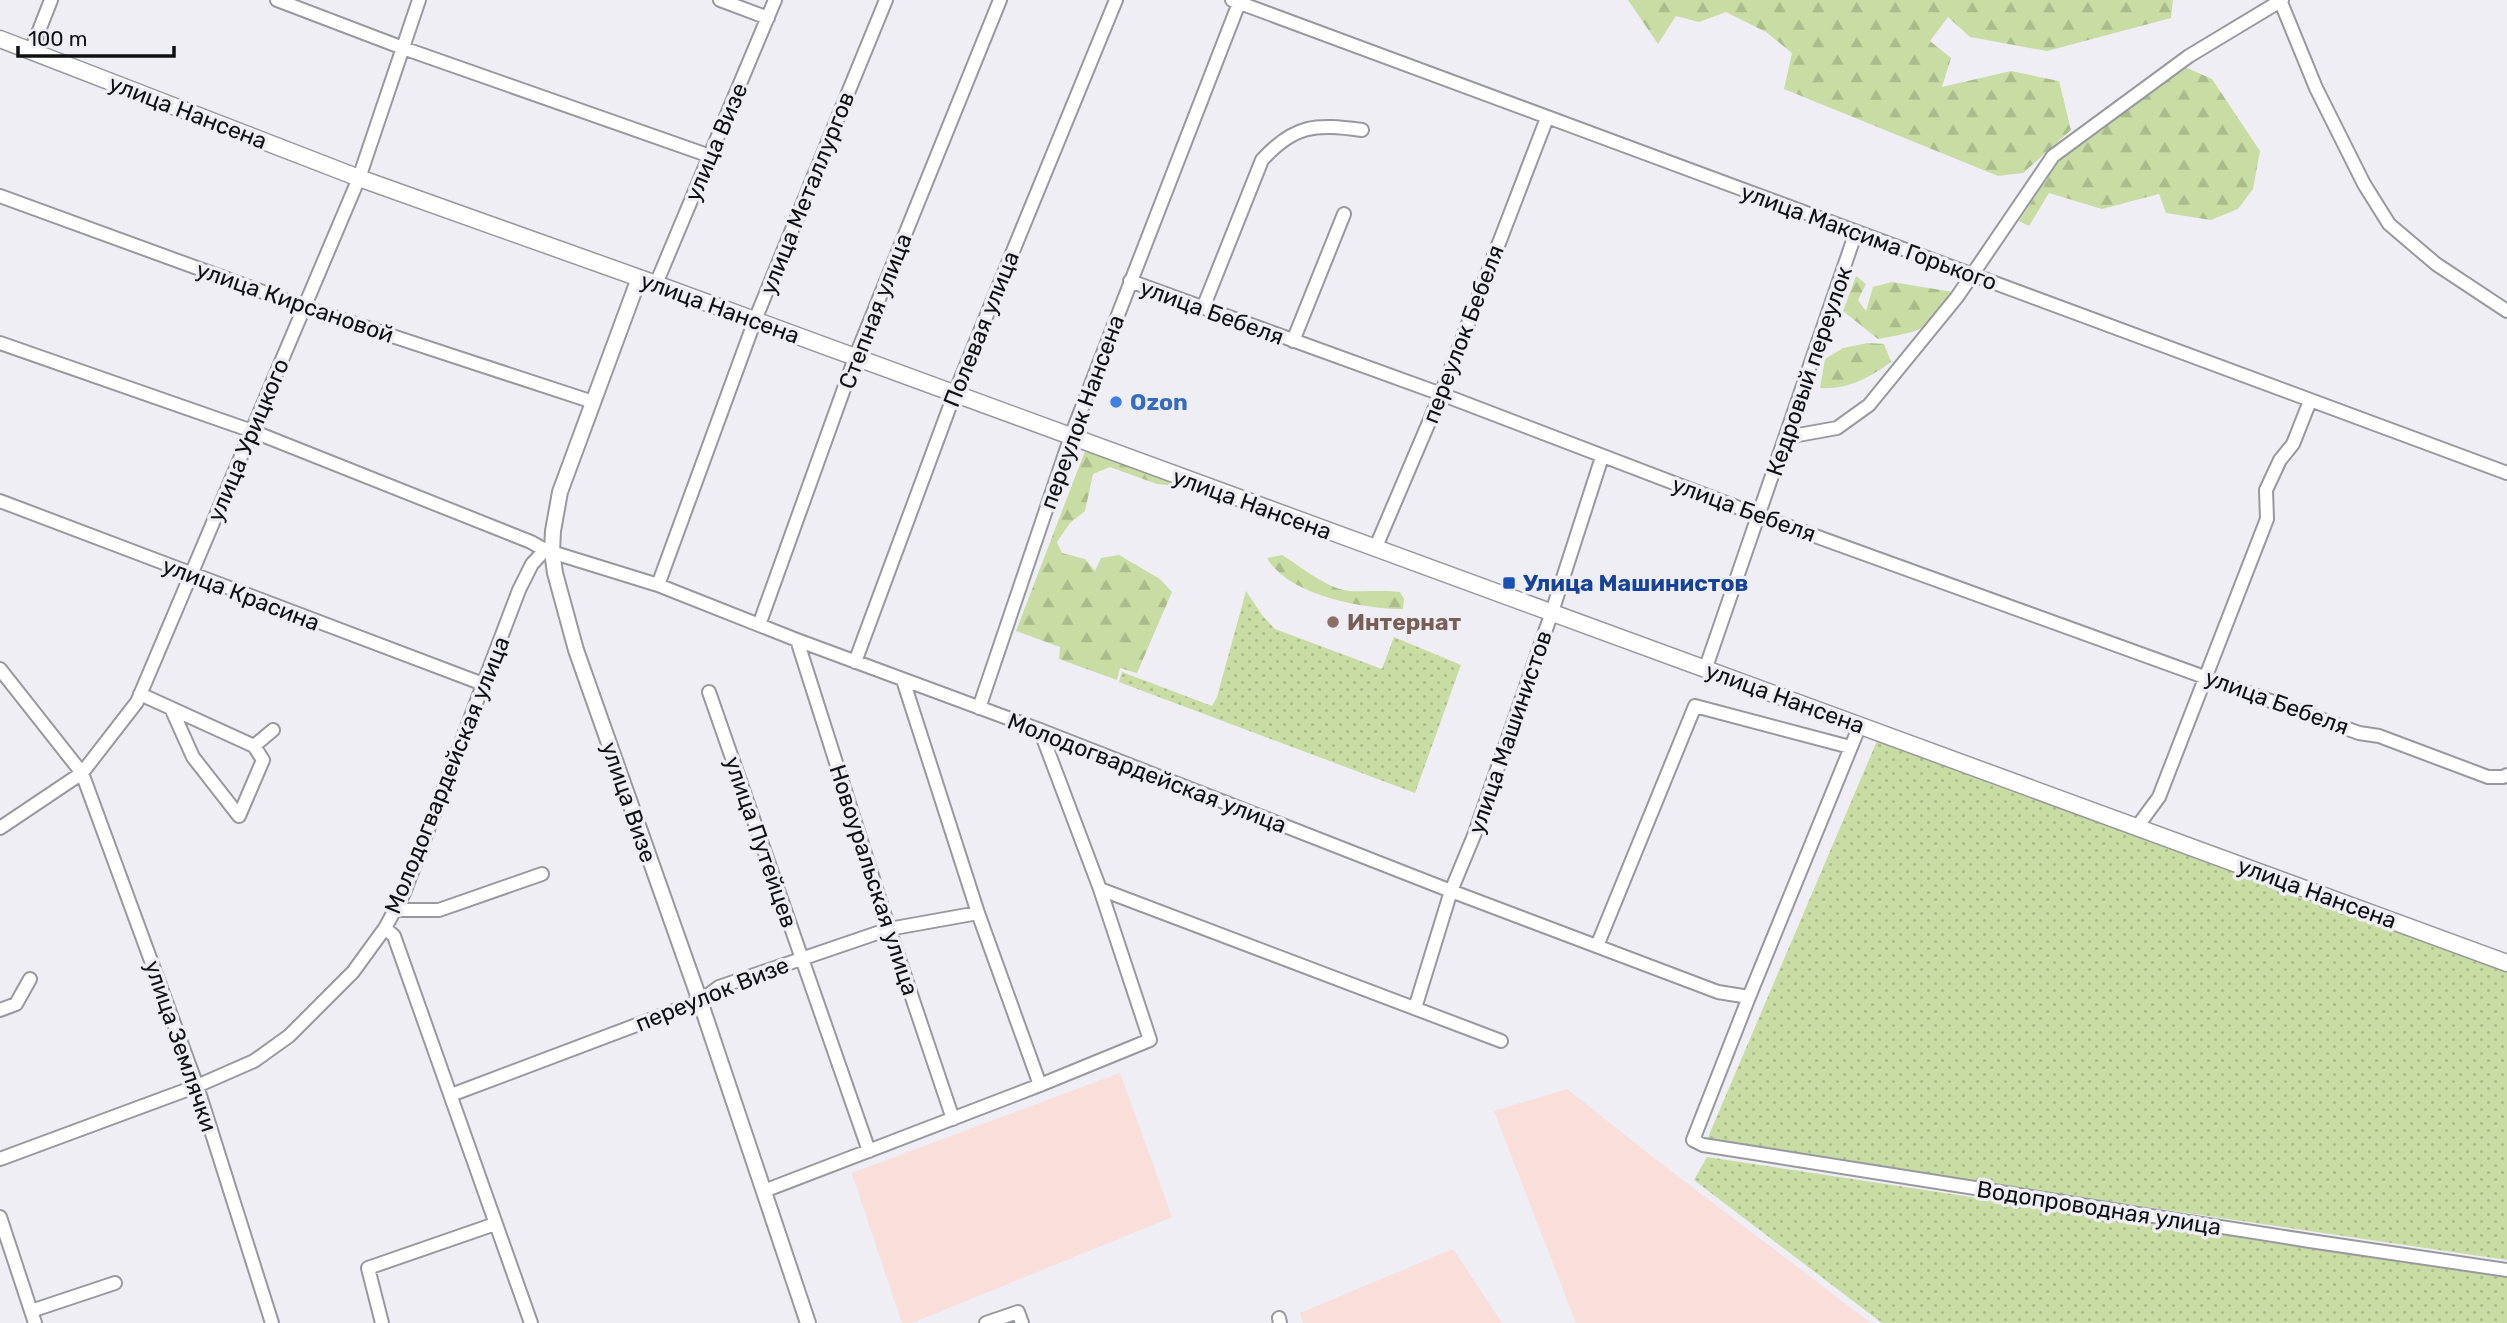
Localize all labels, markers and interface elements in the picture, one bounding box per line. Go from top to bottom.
scale bar [18,14,173,58]
text: 100 m [28,26,87,51]
street label: улица Нансена [105,69,271,155]
street label: улица Визе [679,79,753,205]
street label: улица Металлургов [754,88,860,298]
street label: улица Максима Горького [1737,178,2001,296]
street label: Степная улица [832,229,918,393]
street label: переулок Бебеля [1416,241,1510,427]
street label: Полевая улица [937,247,1025,411]
street label: улица Кирсановой [193,255,397,349]
street label: Кедровый переулок [1760,263,1858,479]
street label: улица Нансена [637,266,803,350]
street label: улица Бебеля [1136,273,1288,351]
street label: переулок Нансена [1034,311,1130,513]
street label: улица Урицкого [201,354,295,526]
place label: Ozon [1130,388,1188,416]
marker: Ozon [1108,394,1124,410]
street label: улица Нансена [1169,462,1335,546]
street label: улица Бебеля [1668,470,1820,548]
street label: улица Красина [158,551,324,637]
place label: Улица Машинистов [1523,569,1748,597]
marker: Улица Машинистов [1501,575,1517,591]
place label: Интернат [1347,608,1462,636]
marker: Интернат [1325,614,1341,630]
street label: улица Машинистов [1462,627,1558,837]
street label: Молодогвардейская улица [378,632,516,918]
street label: улица Нансена [1702,656,1868,740]
street label: улица Бебеля [2201,663,2353,741]
street label: Молодогвардейская улица [1003,707,1291,839]
street label: улица Визе [595,738,663,866]
street label: улица Путейцев [719,753,803,931]
street label: Новоуральская улица [823,761,925,999]
street label: улица Нансена [2234,851,2400,935]
street label: переулок Визе [631,950,793,1038]
street label: улица Землячки [139,957,223,1135]
street label: Водопроводная улица [1975,1175,2223,1241]

